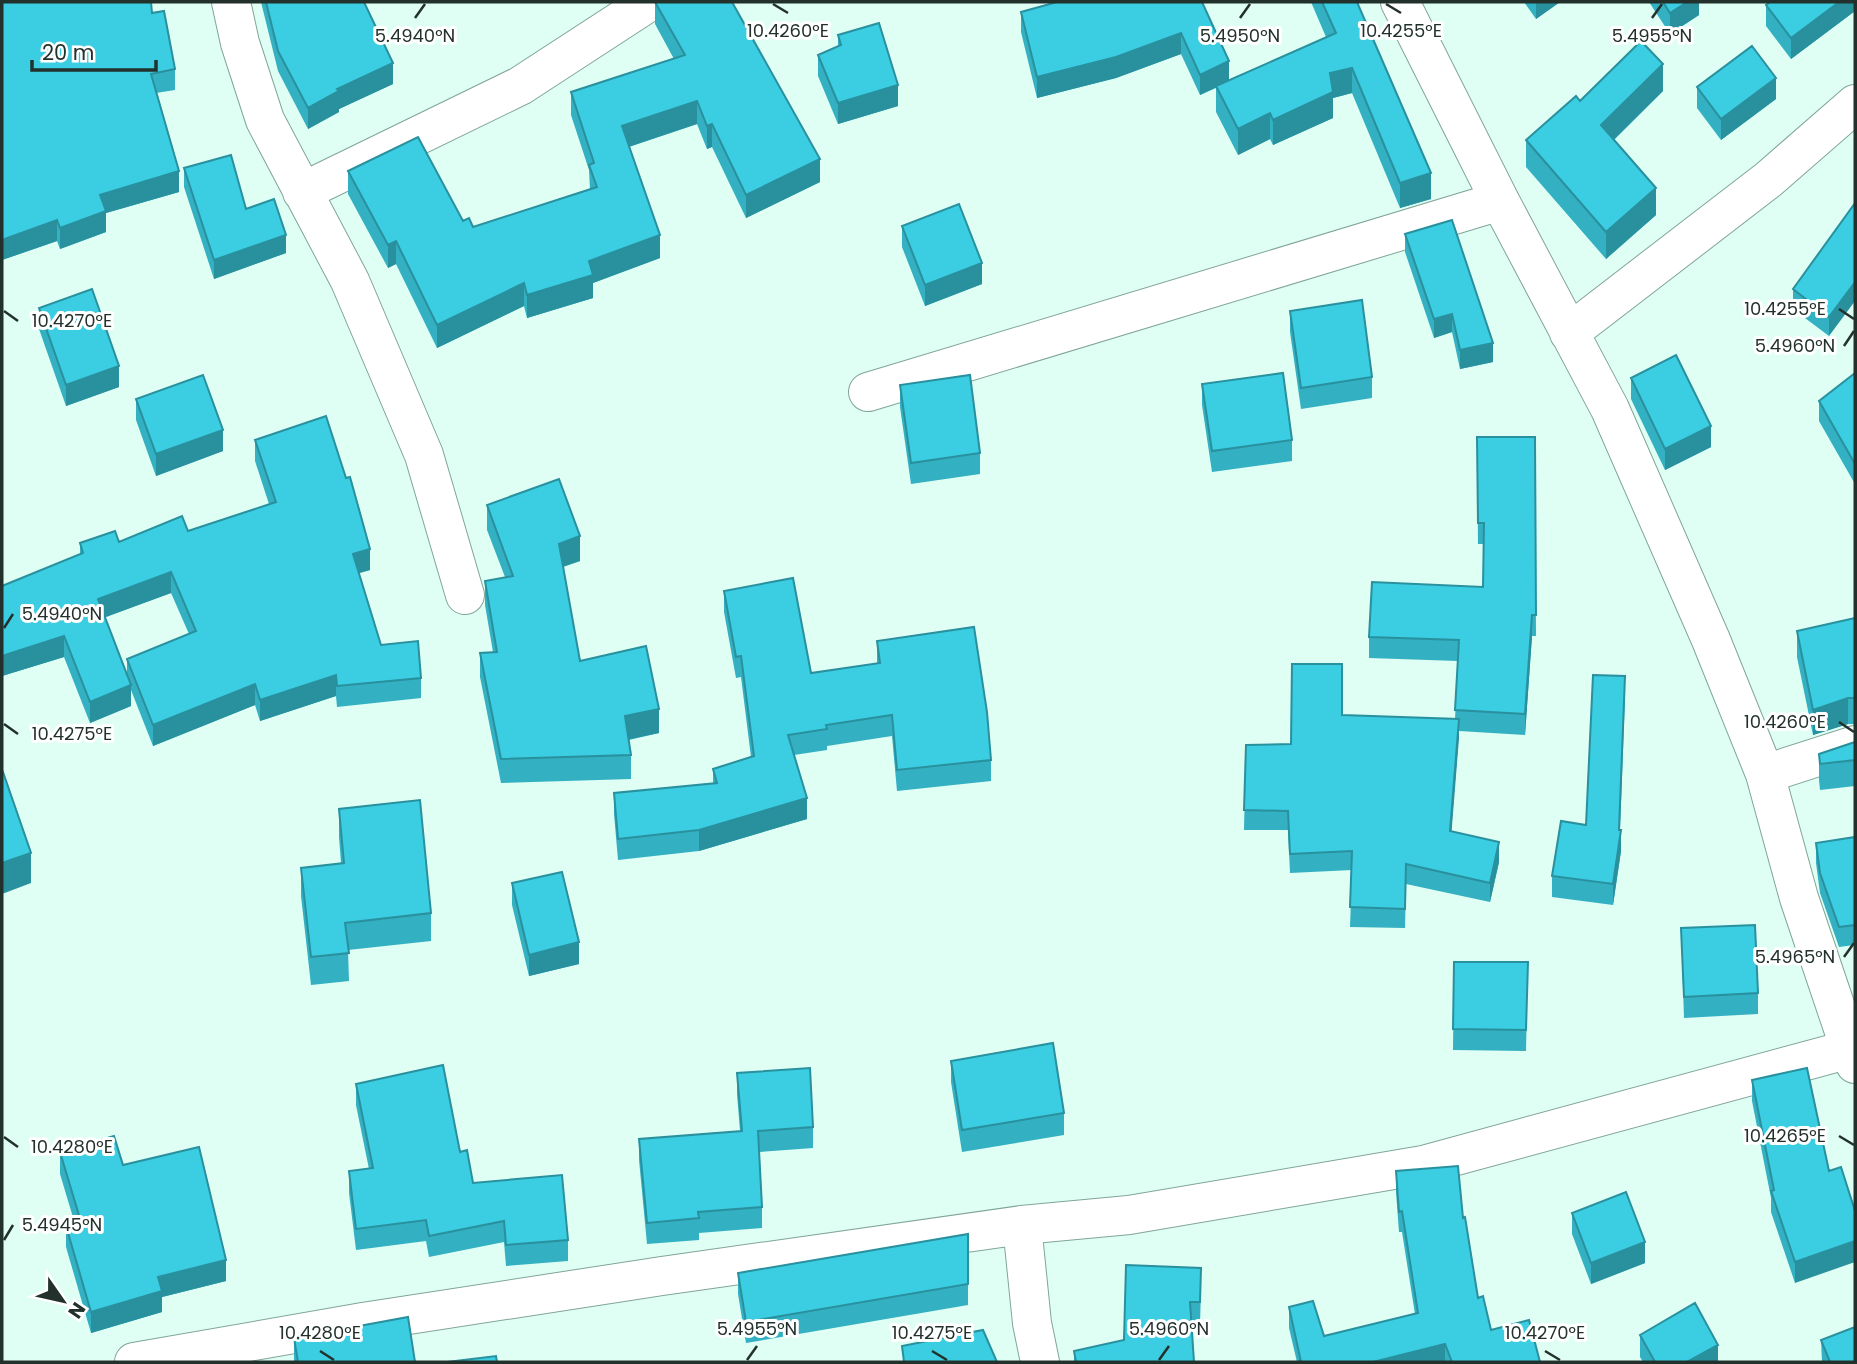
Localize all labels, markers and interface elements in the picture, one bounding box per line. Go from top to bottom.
text: 10.4260°E [747,18,829,43]
text: 10.4255°E [1360,18,1442,43]
text: 5.4940°N [375,23,455,48]
text: 5.4950°N [1200,23,1280,48]
text: 5.4955°N [1612,23,1692,48]
scale bar [32,28,156,72]
text: 20 m [42,38,95,67]
text: 10.4255°E [1744,296,1826,321]
text: 10.4270°E [32,308,112,333]
text: 5.4960°N [1755,333,1835,358]
text: 5.4940°N [22,601,102,626]
text: 10.4260°E [1744,709,1826,734]
text: 10.4275°E [32,721,112,746]
text: 5.4965°N [1755,944,1835,969]
text: 10.4265°E [1744,1123,1826,1148]
text: 10.4280°E [31,1134,113,1159]
text: 5.4945°N [22,1212,102,1237]
north arrow [28,1266,98,1336]
text: N [61,1297,92,1324]
text: 5.4955°N [717,1316,797,1341]
text: 5.4960°N [1129,1316,1209,1341]
text: 10.4280°E [279,1320,361,1345]
text: 10.4275°E [892,1320,972,1345]
text: 10.4270°E [1505,1320,1585,1345]

